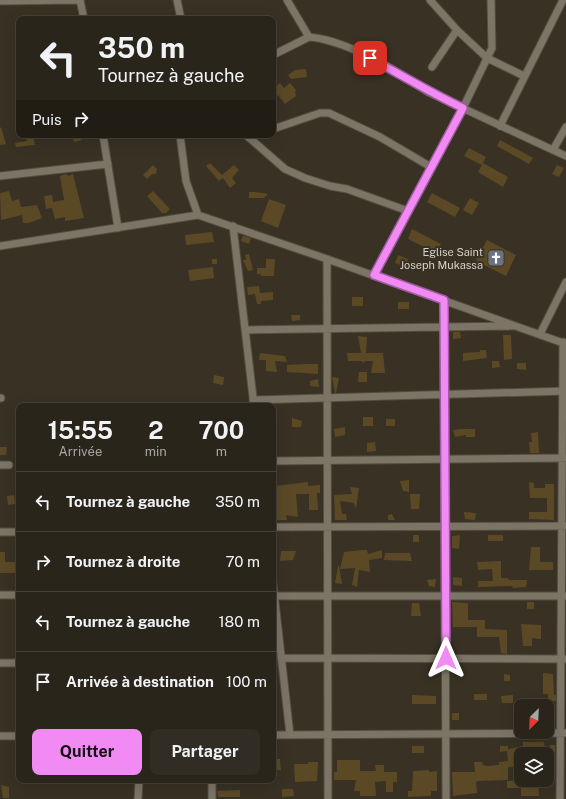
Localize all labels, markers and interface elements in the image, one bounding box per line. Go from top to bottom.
text: 350 m [98,31,185,64]
icon: left [32,32,84,84]
pin [353,41,387,75]
icon: arrive [359,47,381,69]
text: Tournez à gauche [98,65,245,86]
icon: right [70,108,92,130]
text: Puis [32,111,62,128]
place label: Eglise Saint Joseph Mukassa [400,246,483,271]
church icon: Eglise Saint Joseph Mukassa [486,248,506,268]
text: 15:55 [48,416,113,444]
text: 2 [148,416,163,444]
text: 700 [199,416,244,444]
text: Arrivée [59,444,102,459]
text: min [145,444,167,459]
text: m [216,444,227,459]
icon: left [32,491,54,513]
text: Tournez à gauche [66,493,190,510]
text: 350 m [215,493,260,510]
icon: right [32,551,54,573]
text: Tournez à droite [66,553,180,570]
text: 70 m [225,553,260,570]
icon: left [32,611,54,633]
text: Tournez à gauche [66,613,190,630]
text: 180 m [218,613,260,630]
position arrow [425,637,467,679]
icon: arrive [32,671,54,693]
text: Arrivée à destination [66,673,214,690]
text: 100 m [226,673,267,690]
north arrow [514,699,554,739]
map controls [514,699,554,787]
button: Quitter [32,729,142,775]
button: Partager [150,729,260,775]
button: layers [514,747,554,787]

